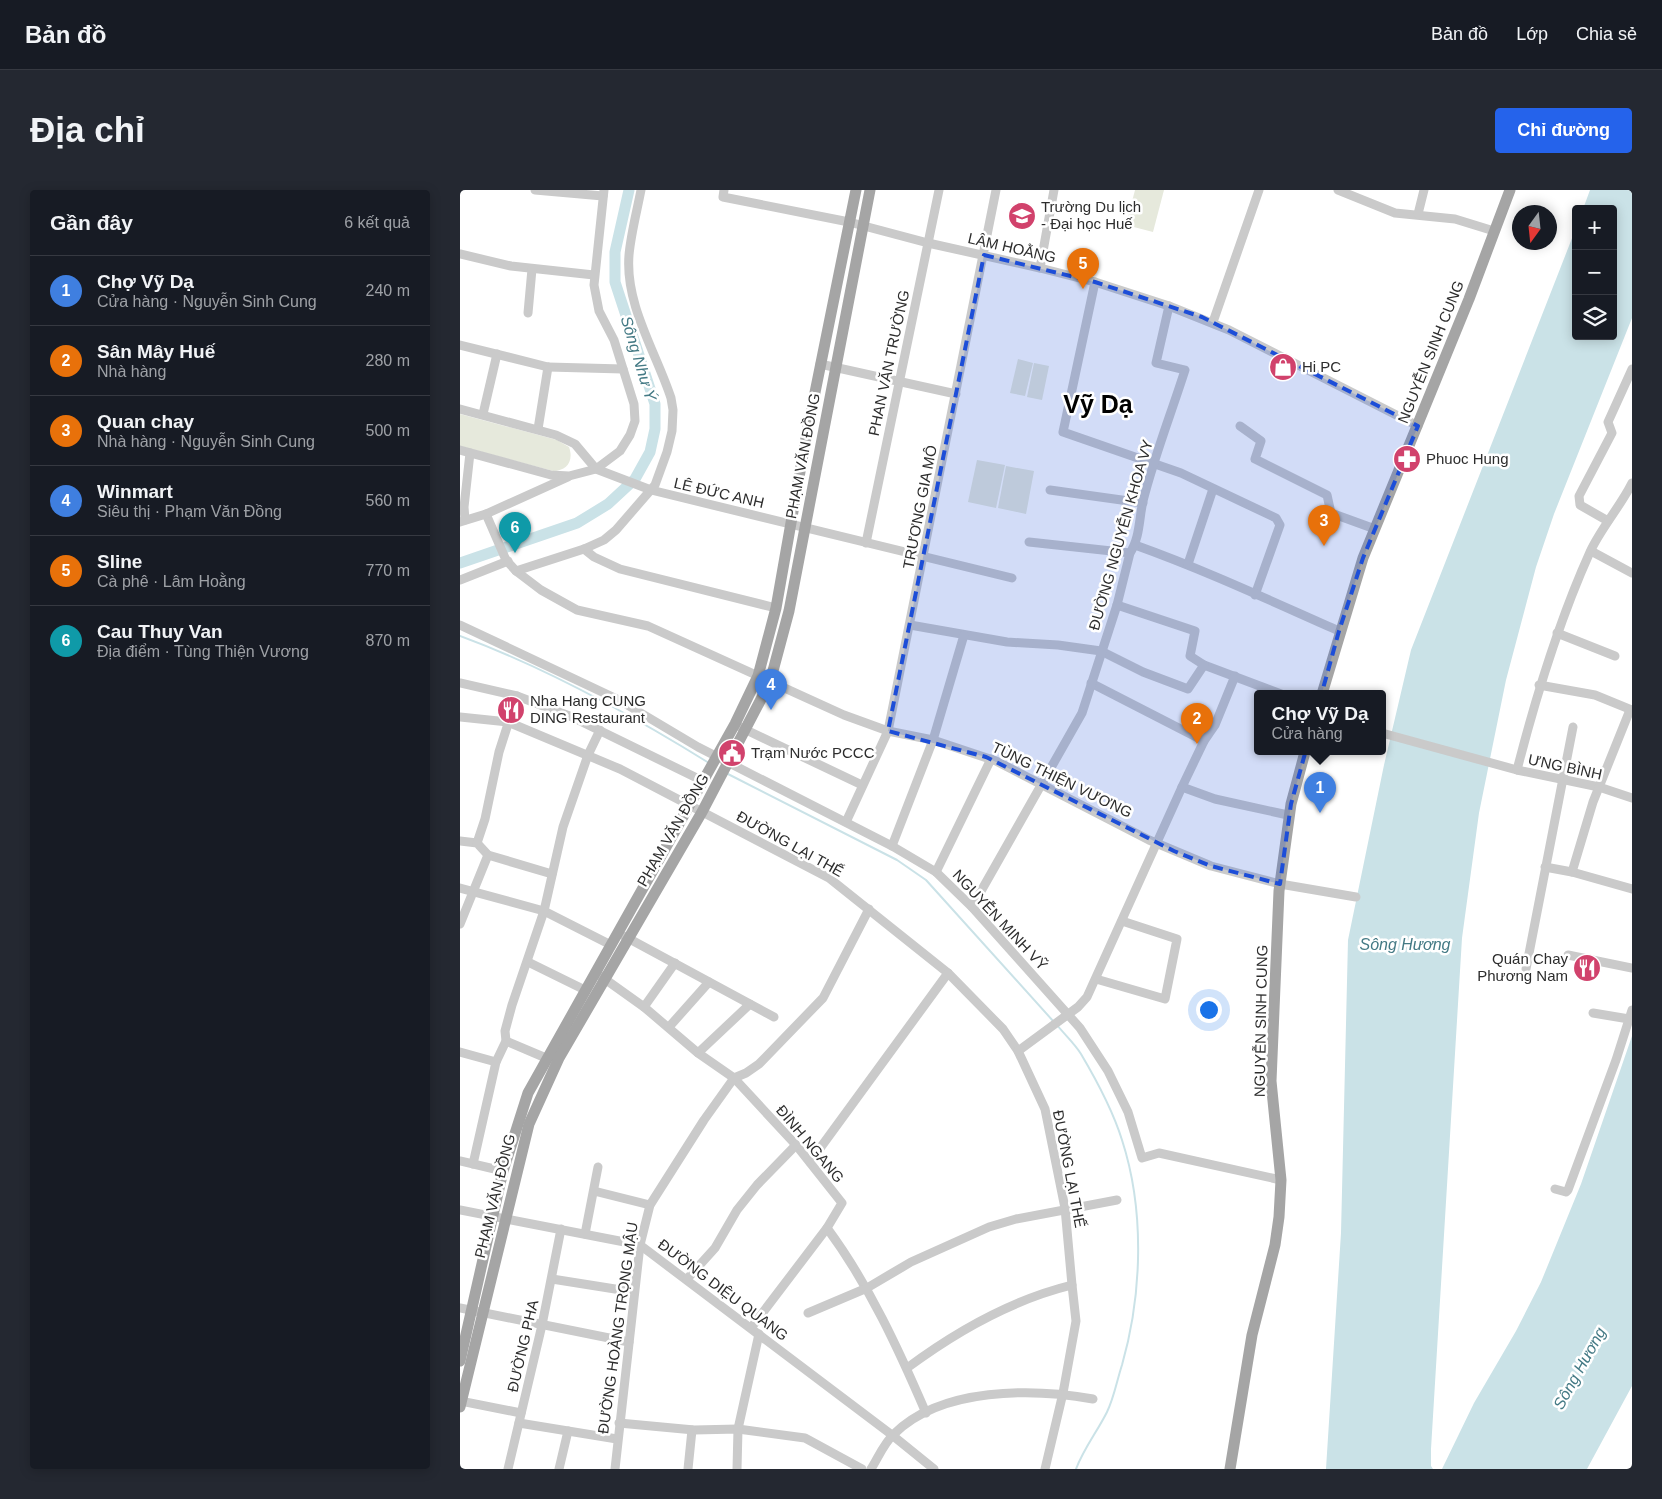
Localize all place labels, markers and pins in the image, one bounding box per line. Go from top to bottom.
place label: Trường Du lịch - Đại học Huế [1041,198,1141,232]
school or university icon: Trường Du lịch - Đại học Huế [1007,201,1037,231]
pin: 5 [1067,248,1099,289]
shop icon: Hi PC [1268,352,1298,382]
place label: Hi PC [1302,358,1341,375]
pharmacy icon: Phuoc Hung [1392,444,1422,474]
place label: Phuoc Hung [1426,450,1509,467]
pin: 3 [1308,505,1340,546]
pin: 6 [499,512,531,553]
pin: 4 [755,669,787,710]
place label: Nha Hang CUNG DING Restaurant [530,692,646,726]
restaurant icon: Nha Hang CUNG DING Restaurant [496,695,526,725]
pin: 2 [1181,703,1213,744]
public building icon: Trạm Nước PCCC [717,738,747,768]
place label: Trạm Nước PCCC [751,744,875,761]
pin: 1 [1304,772,1336,813]
place label: Quán Chay Phương Nam [1477,950,1568,984]
restaurant icon: Quán Chay Phương Nam [1572,953,1602,983]

